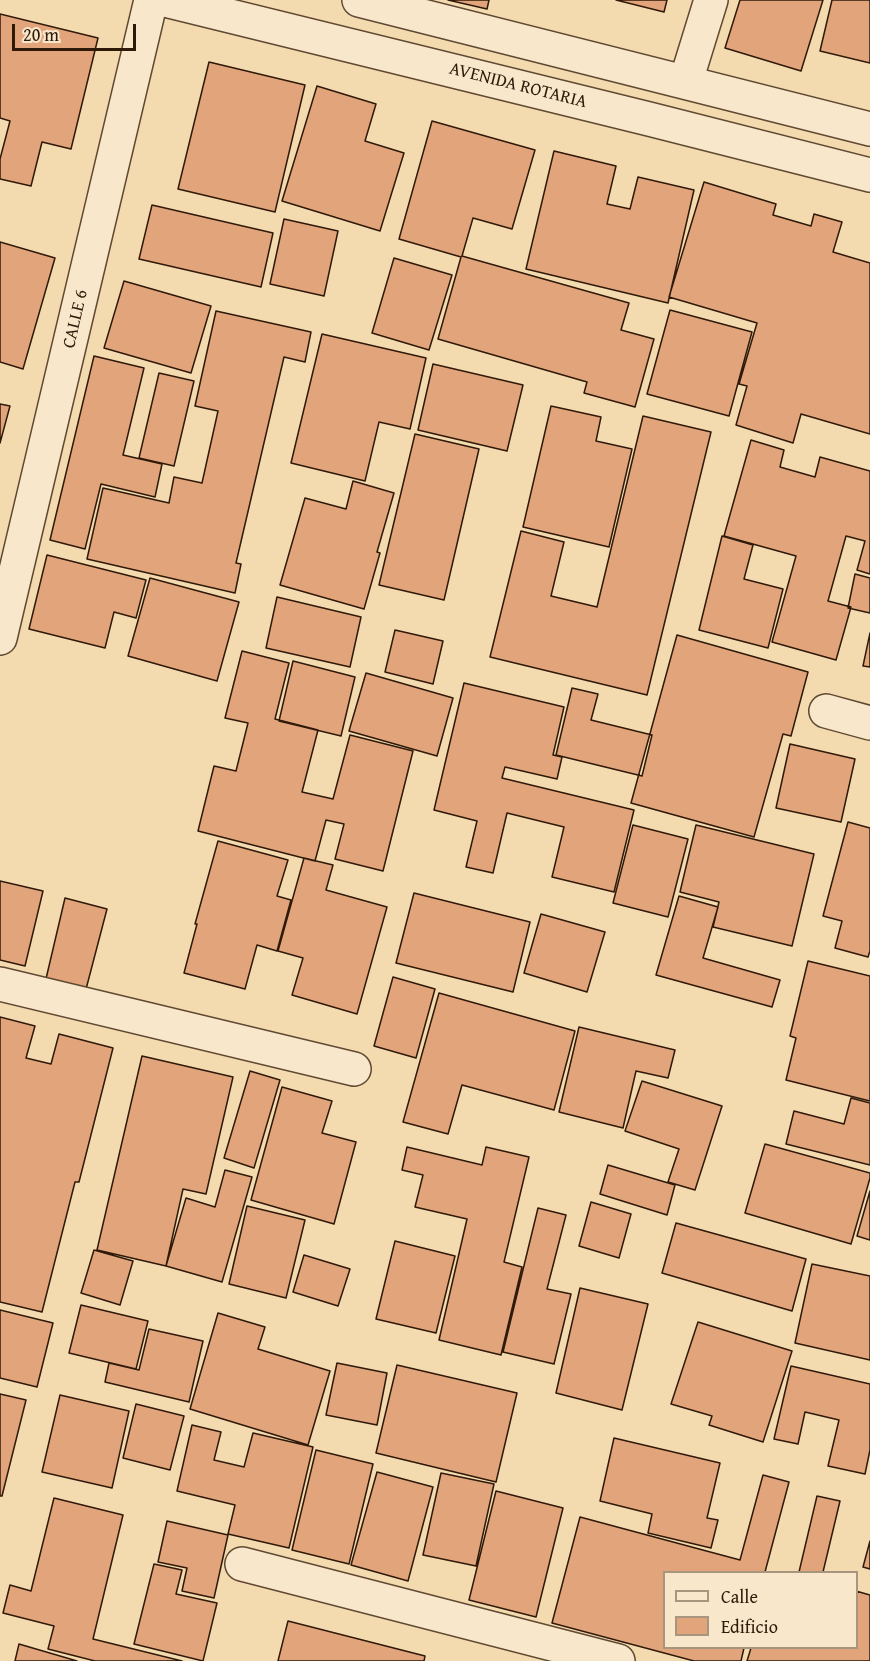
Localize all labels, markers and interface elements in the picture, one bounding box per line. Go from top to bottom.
scale bar [15,12,140,50]
text: 20 m [23,21,59,48]
street label: AVENIDA ROTARIA [447,58,589,114]
street label: CALLE 6 [59,288,93,350]
legend [663,1571,858,1649]
text: Calle [721,1583,758,1610]
text: Edificio [721,1613,778,1640]

